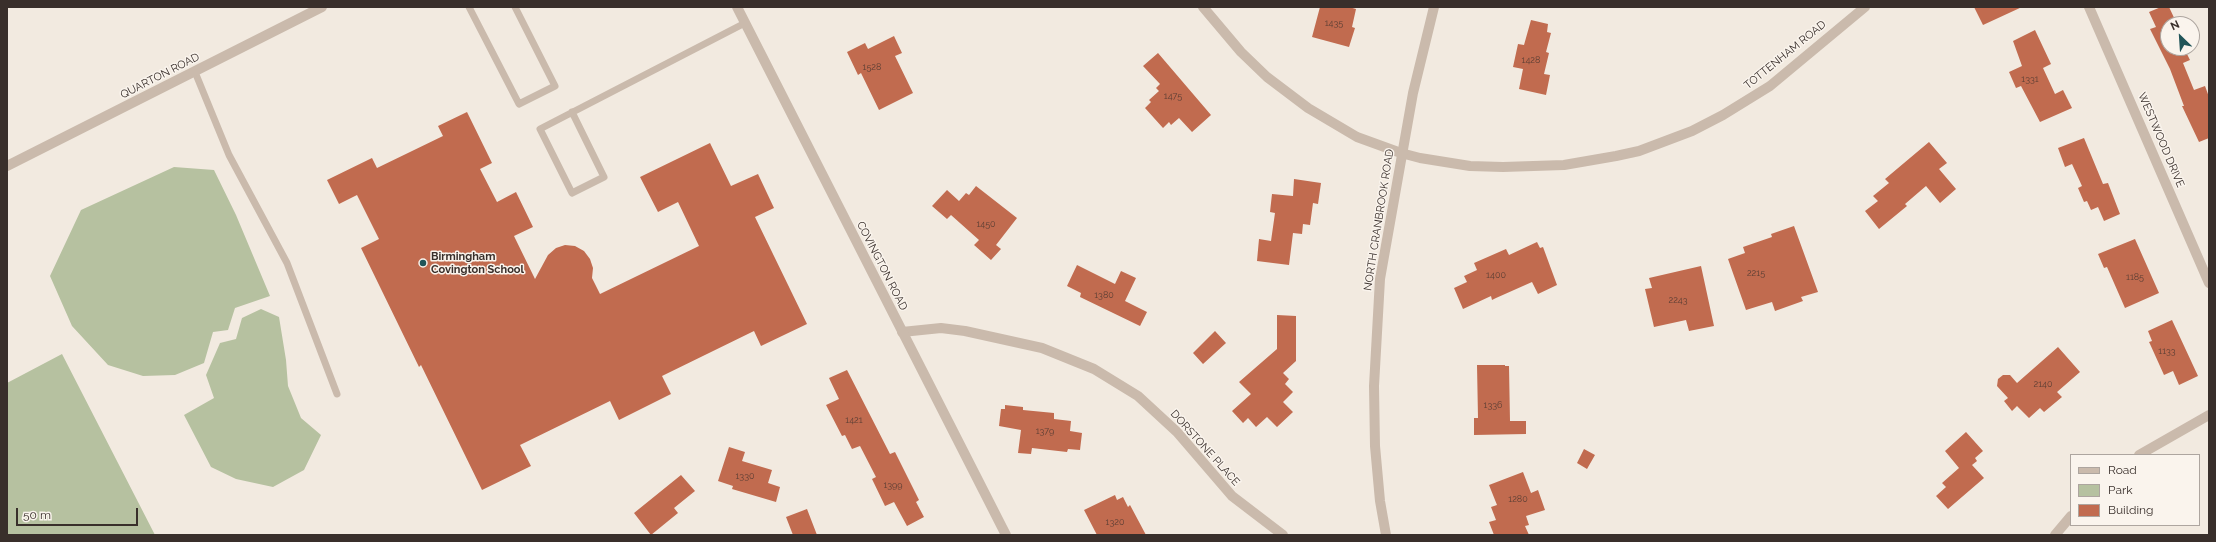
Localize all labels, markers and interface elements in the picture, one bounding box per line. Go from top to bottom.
north arrow [2160,16,2200,56]
house number: 1435 [1325,18,1343,28]
street label: TOTTENHAM ROAD [1741,18,1829,92]
text: N [2169,18,2182,33]
street label: QUARTON ROAD [118,50,202,102]
house number: 1428 [1522,55,1540,65]
house number: 1528 [863,62,881,72]
house number: 1331 [2021,74,2039,84]
house number: 1475 [1164,91,1182,101]
street label: WESTWOOD DRIVE [2135,91,2187,189]
street label: NORTH CRANBROOK ROAD [1361,148,1397,292]
street label: COVINGTON ROAD [854,219,910,313]
house number: 1450 [976,219,996,229]
place label: Birmingham Covington School [431,250,524,276]
marker: Birmingham Covington School [418,258,428,268]
house number: 2215 [1747,268,1765,278]
house number: 1400 [1486,270,1506,280]
house number: 1185 [2126,272,2144,282]
house number: 1380 [1094,290,1114,300]
house number: 2243 [1668,295,1688,305]
house number: 1133 [2158,346,2176,356]
house number: 2140 [2034,379,2052,389]
house number: 1336 [1484,400,1502,410]
street label: DORSTONE PLACE [1168,407,1242,489]
house number: 1421 [845,415,863,425]
house number: 1379 [1036,426,1054,436]
legend [2070,454,2200,526]
text: Road [2108,463,2137,477]
house number: 1330 [736,471,754,481]
house number: 1399 [883,480,903,490]
text: Park [2108,483,2133,497]
house number: 1280 [1508,494,1528,504]
scale bar [18,500,140,526]
text: Building [2108,503,2154,517]
text: 50 m [23,508,51,522]
house number: 1320 [1106,517,1124,527]

